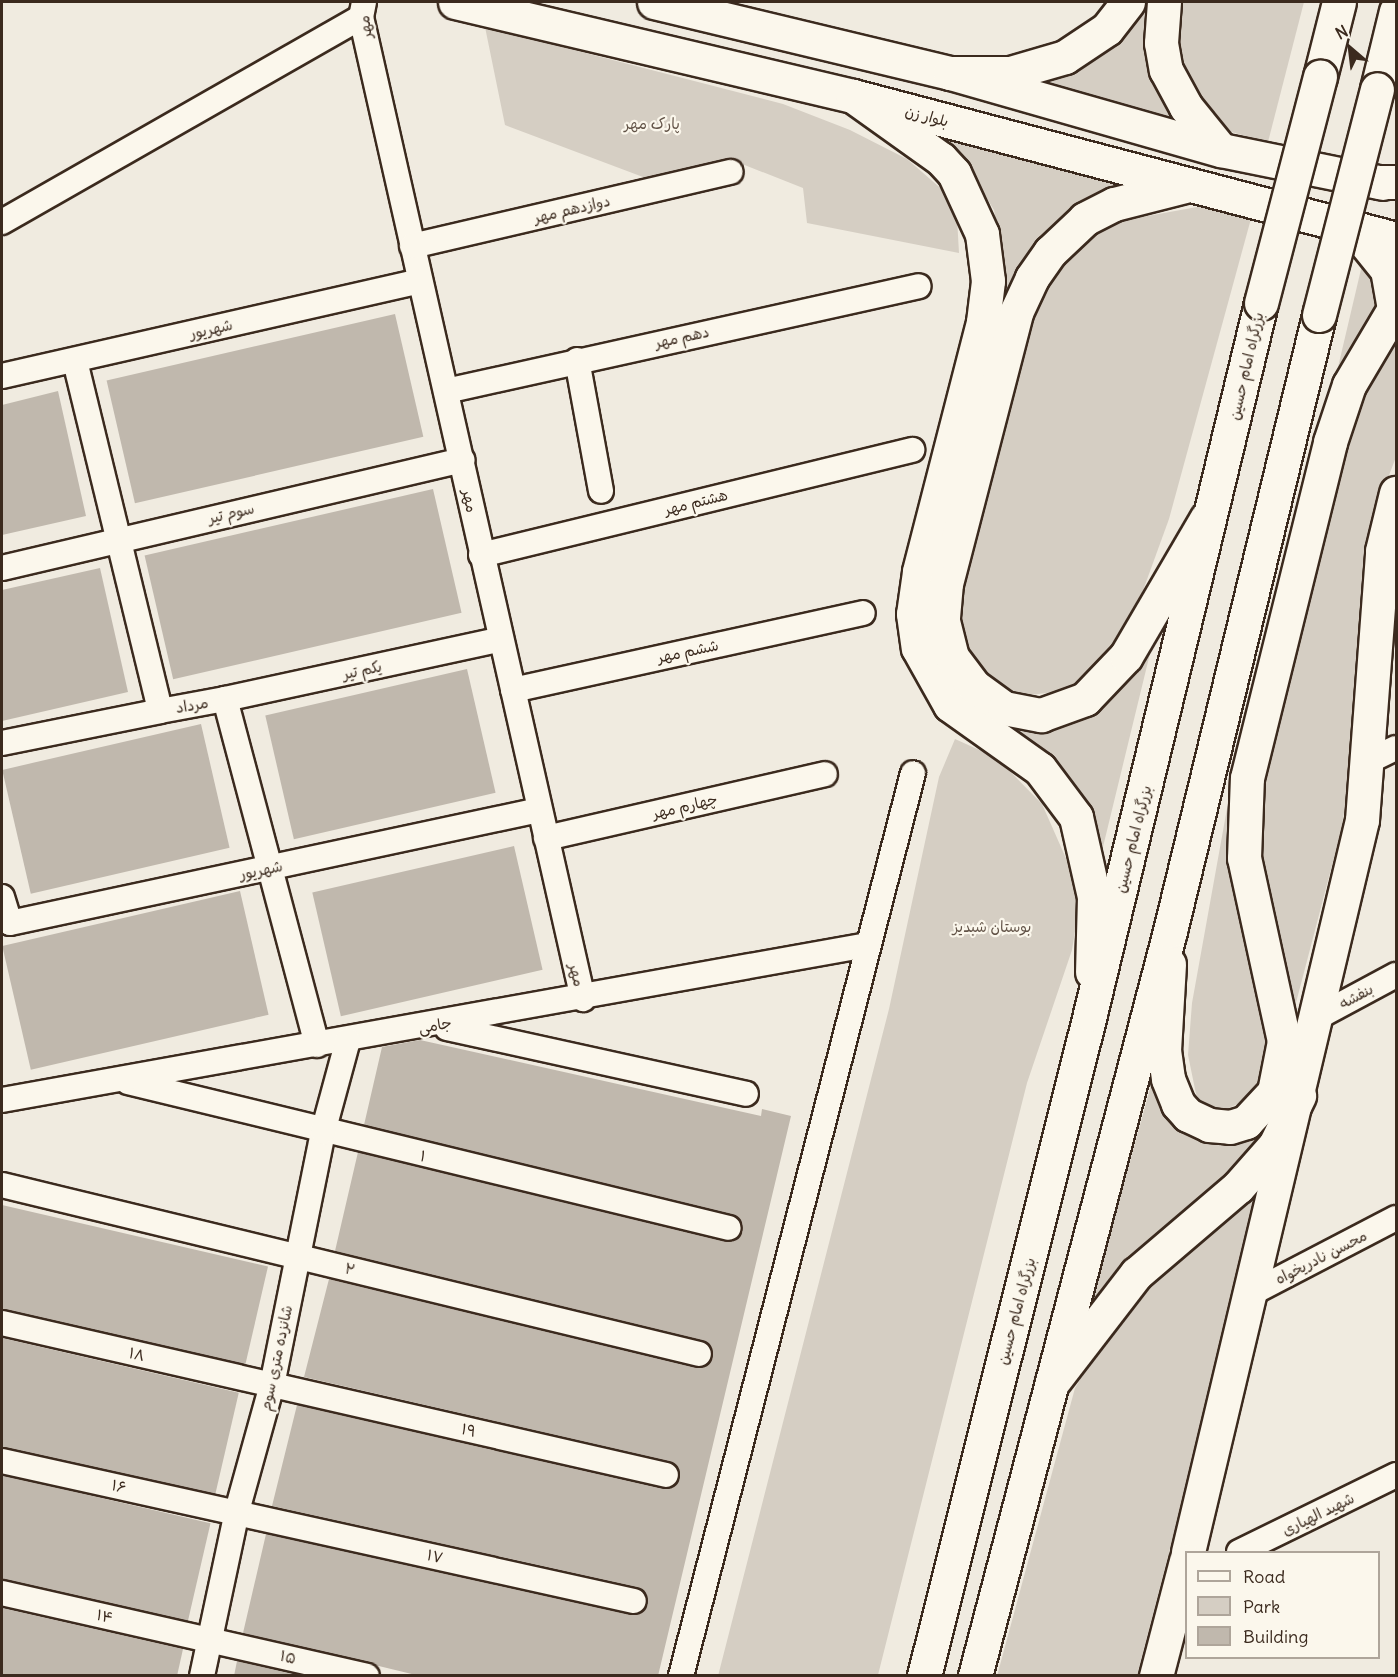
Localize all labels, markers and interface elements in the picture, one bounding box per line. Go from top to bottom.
street label: مهر [355,15,375,39]
north arrow [1320,18,1380,78]
text: N [1332,21,1351,44]
street label: بلوار زن [903,102,951,130]
park label: پارک مهر [624,115,680,133]
street label: دوازدهم مهر [532,192,612,226]
street label: بزرگراه امام حسین [1225,310,1267,422]
street label: شهریور [188,315,234,343]
street label: دهم مهر [653,323,711,351]
street label: هشتم مهر [663,485,729,519]
street label: مهر [459,488,481,514]
street label: سوم تیر [206,499,256,527]
street label: ششم مهر [656,636,720,666]
street label: یکم تیر [341,657,383,683]
street label: مرداد [174,693,210,717]
street label: بزرگراه امام حسین [1111,783,1155,895]
street label: چهارم مهر [651,790,719,822]
street label: شهریور [238,857,284,883]
park label: بوستان شبدیز [953,918,1031,936]
street label: مهر [566,962,588,988]
street label: بنفشه [1336,980,1376,1012]
street label: جامی [417,1013,453,1037]
street label: ۱ [418,1147,428,1165]
street label: محسن نادریخواه [1272,1226,1370,1288]
street label: بزرگراه امام حسین [993,1255,1039,1367]
street label: ۲ [343,1259,357,1279]
street label: شانزده متری سوم [256,1304,296,1412]
street label: ۱۸ [127,1343,147,1365]
street label: ۱۹ [460,1420,478,1440]
street label: ۱۶ [110,1476,128,1496]
street label: شهید الهیاری [1279,1489,1357,1539]
street label: ۱۷ [425,1545,445,1567]
legend [1185,1551,1380,1659]
text: Road [1243,1565,1285,1588]
text: Park [1243,1595,1280,1618]
street label: ۱۴ [95,1605,115,1627]
text: Building [1243,1625,1308,1648]
street label: ۱۵ [278,1646,298,1668]

